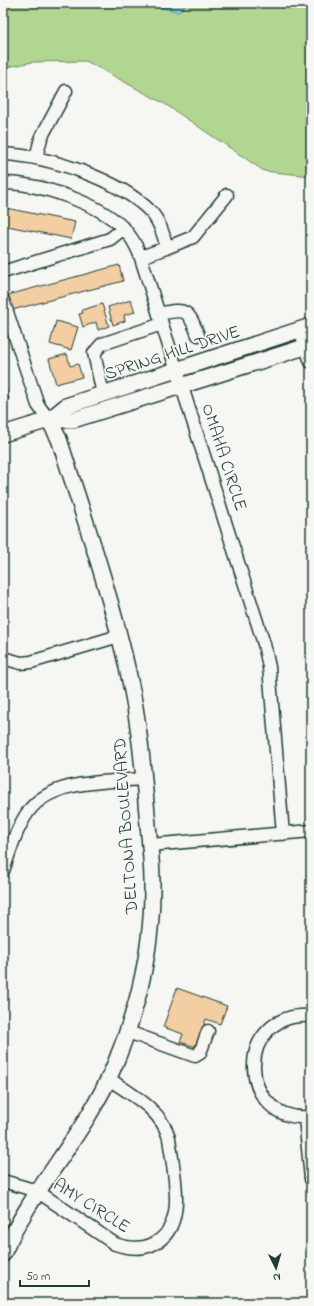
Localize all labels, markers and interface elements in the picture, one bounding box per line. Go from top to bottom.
street label: SPRING HILL DRIVE [101,320,244,388]
street label: OMAHA CIRCLE [193,401,253,515]
street label: DELTONA BOULEVARD [108,737,146,916]
street label: AMY CIRCLE [47,1173,135,1241]
north arrow [256,1248,296,1288]
scale bar [20,1262,89,1288]
text: 50 m [26,1268,50,1286]
text: N [272,1269,281,1285]

